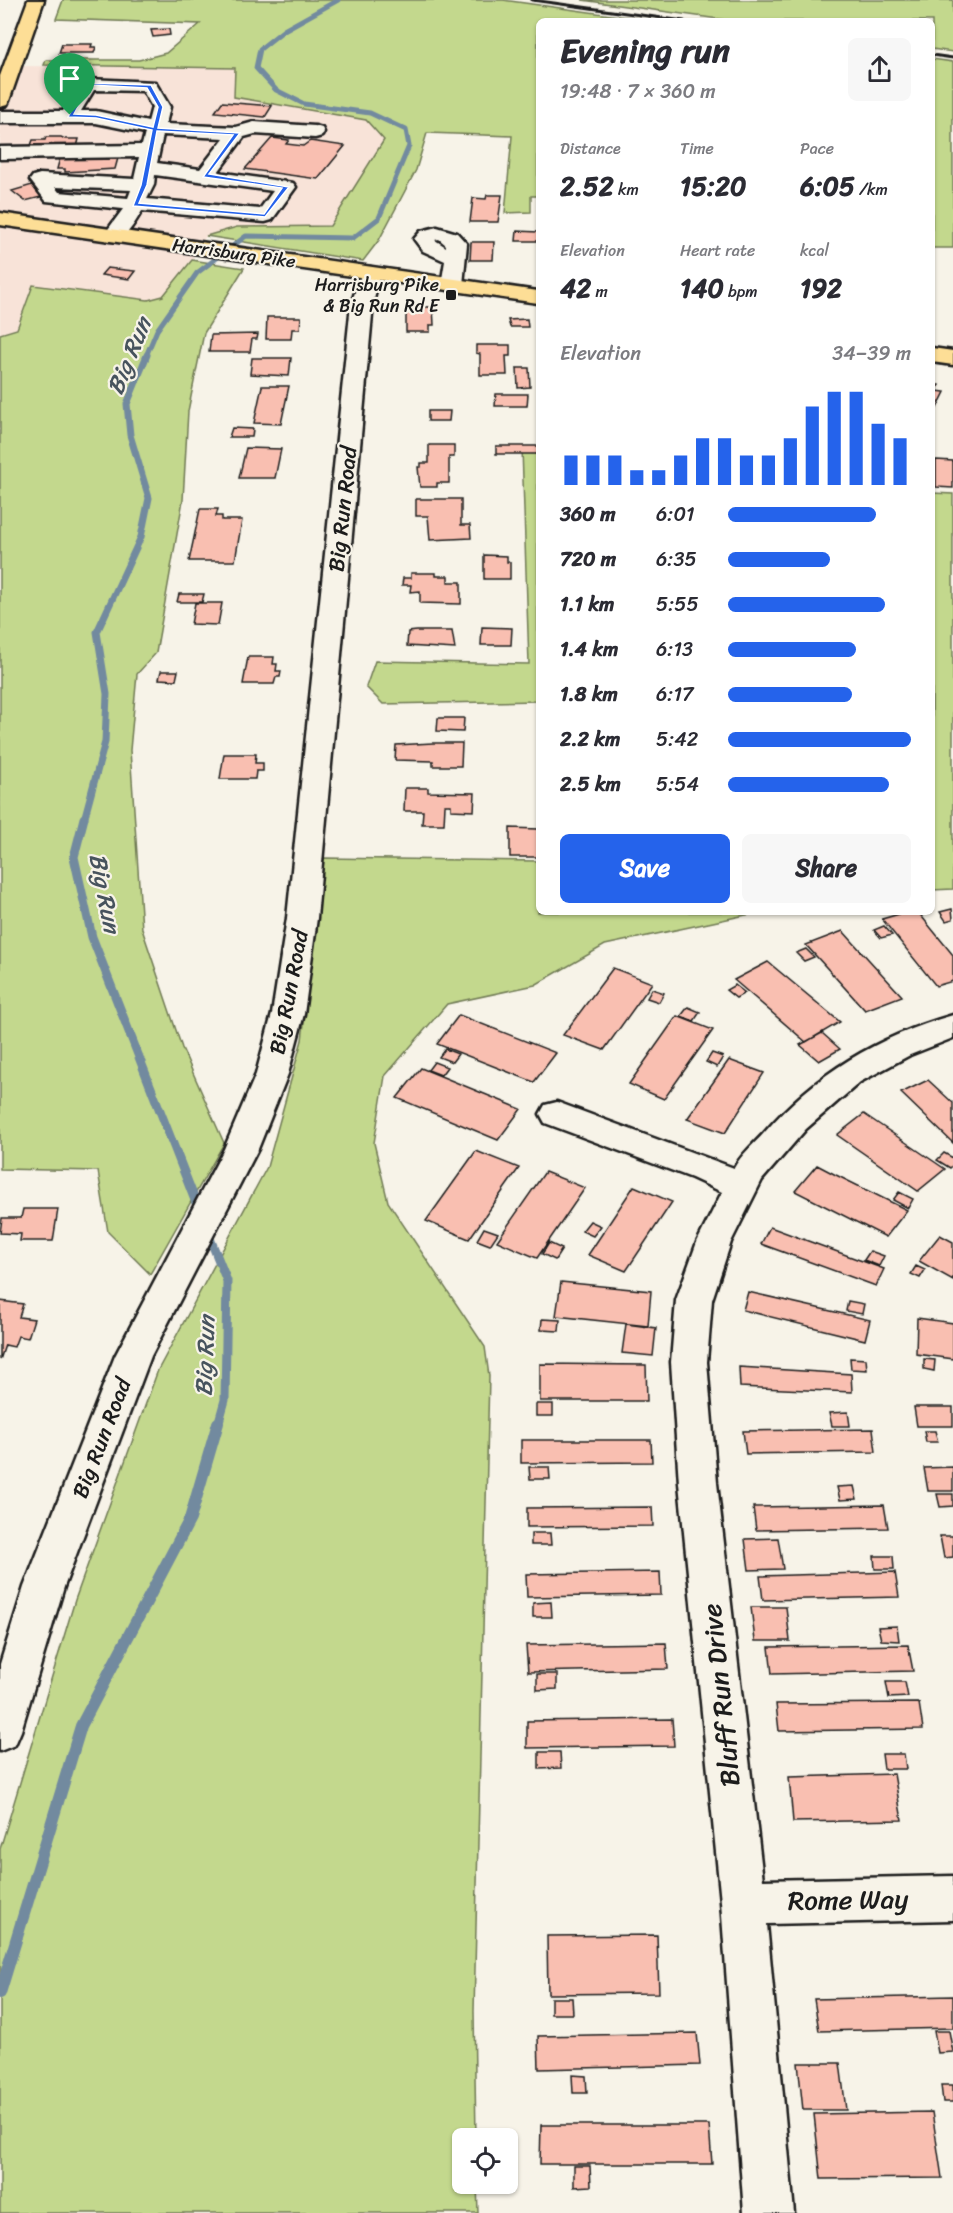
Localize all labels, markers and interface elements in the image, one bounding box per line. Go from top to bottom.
text: Evening run [560,22,730,80]
button: share [848,38,911,101]
pin [44,53,95,115]
icon: arrive [53,62,86,95]
text: 19:48 · 7 × 360 m [560,74,716,109]
text: Distance [560,134,621,163]
text: Time [680,134,714,163]
text: Pace [800,134,834,163]
text: 2.52 [560,163,614,209]
text: 15:20 [680,163,746,209]
text: 6:05 [800,163,855,209]
text: km [614,175,639,204]
text: /km [855,175,888,204]
street label: Harrisburg Pike [170,229,298,277]
text: Elevation [560,236,625,265]
text: Heart rate [680,236,755,265]
text: kcal [800,236,829,265]
text: 42 [560,265,591,311]
text: 140 [680,265,724,311]
text: 192 [800,265,842,311]
place label: Harrisburg Pike & Big Run Rd E [315,269,440,322]
text: m [591,277,608,306]
text: bpm [724,277,758,306]
marker: Harrisburg Pike & Big Run Rd E [444,288,458,302]
water label: Big Run [94,308,165,401]
text: Elevation [560,336,641,371]
text: 34–39 m [832,336,911,371]
street label: Big Run Road [317,443,369,574]
text: 360 m [560,497,616,532]
text: 6:01 [656,497,695,532]
text: 720 m [560,542,616,577]
text: 6:35 [656,542,697,577]
text: 1.1 km [560,587,614,622]
text: 5:55 [656,587,699,622]
text: 1.4 km [560,632,618,667]
text: 6:13 [656,632,693,667]
text: 1.8 km [560,677,618,712]
text: 6:17 [656,677,693,712]
text: 2.2 km [560,722,620,757]
text: 5:42 [656,722,698,757]
text: 2.5 km [560,767,621,802]
text: 5:54 [656,767,699,802]
button: Save [560,834,730,903]
button: Share [742,834,911,903]
water label: Big Run [77,849,134,940]
street label: Big Run Road [257,925,320,1058]
water label: Big Run [183,1312,227,1397]
street label: Big Run Road [61,1371,143,1504]
street label: Bluff Run Drive [688,1601,754,1789]
street label: Rome Way [787,1875,910,1925]
map controls [452,2128,518,2194]
button: locate [452,2128,518,2194]

